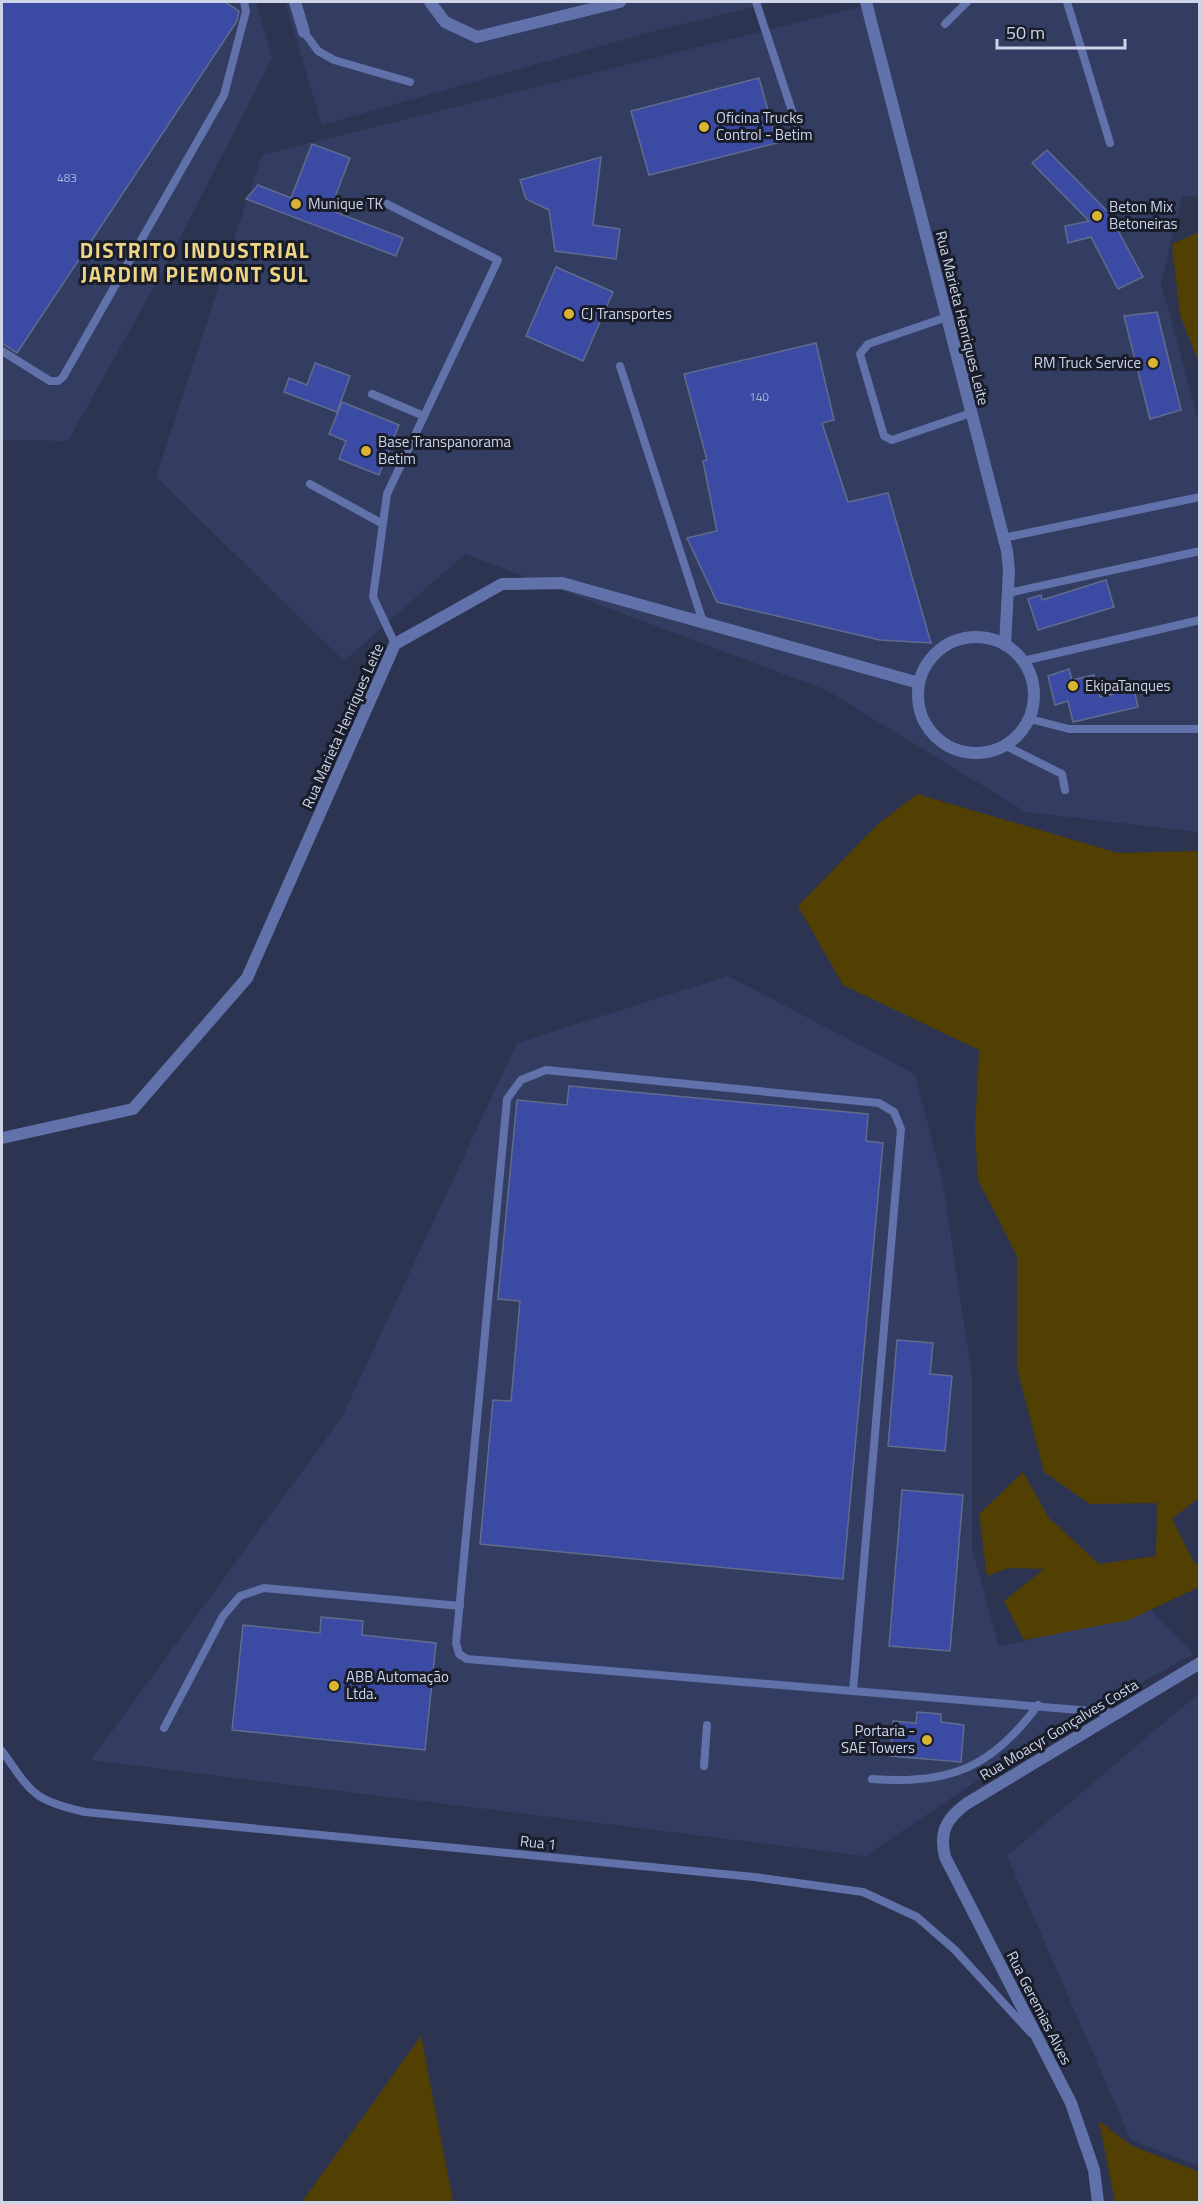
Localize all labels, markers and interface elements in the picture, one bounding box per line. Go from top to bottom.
scale bar [997,12,1124,50]
text: 50 m [1006,19,1045,46]
place label: Oficina Trucks Control - Betim [716,106,813,146]
marker: Oficina Trucks Control - Betim [697,120,711,134]
house number: 483 [57,168,77,187]
place label: Munique TK [308,192,384,215]
place label: Beton Mix Betoneiras [1109,195,1178,235]
marker: Munique TK [289,197,303,211]
marker: Beton Mix Betoneiras [1090,209,1104,223]
street label: Rua Marieta Henriques Leite [930,228,995,407]
district label: DISTRITO INDUSTRIAL JARDIM PIEMONT SUL [80,234,310,290]
place label: CJ Transportes [581,302,672,325]
marker: CJ Transportes [562,307,576,321]
place label: RM Truck Service [1034,351,1141,374]
marker: RM Truck Service [1146,356,1160,370]
house number: 140 [749,387,769,406]
place label: Base Transpanorama Betim [378,430,512,470]
marker: Base Transpanorama Betim [359,444,373,458]
street label: Rua Marieta Henriques Leite [296,639,389,812]
place label: EkipaTanques [1085,674,1171,697]
marker: EkipaTanques [1066,679,1080,693]
place label: ABB Automação Ltda. [346,1665,449,1705]
street label: Rua Moacyr Gonçalves Costa [975,1673,1143,1786]
marker: ABB Automação Ltda. [327,1679,341,1693]
place label: Portaria - SAE Towers [841,1719,915,1759]
marker: Portaria - SAE Towers [920,1733,934,1747]
street label: Rua 1 [519,1829,557,1856]
street label: Rua Geremias Alves [1001,1947,1078,2069]

